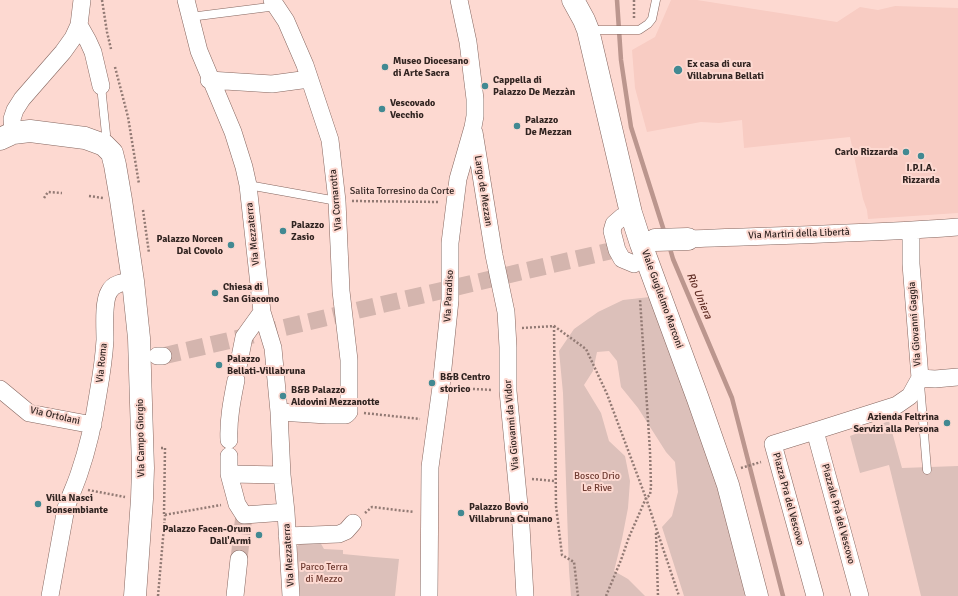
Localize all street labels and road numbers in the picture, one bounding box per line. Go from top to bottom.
street label: Largo de Mezzan [471,155,495,227]
street label: Via Cornarotta [327,169,345,231]
street label: Salita Torresino da Corte [350,185,454,197]
street label: Via Mezzaterra [244,202,262,266]
street label: Via Martiri della Libertà [748,226,850,242]
street label: Viale Guglielmo Marconi [639,248,685,350]
street label: Via Paradiso [442,270,456,322]
street label: Via Giovanni Gaggia [906,281,924,367]
street label: Via Roma [94,343,110,383]
street label: Via Giovanni da Vidor [502,379,522,471]
street label: Via Campo Giorgio [134,399,148,477]
street label: Via Ortolani [29,404,81,428]
street label: Piazza Pra del Vescovo [770,451,806,547]
street label: Piazzale Prà del Vescovo [819,463,857,565]
street label: Via Mezzaterra [281,523,297,587]

